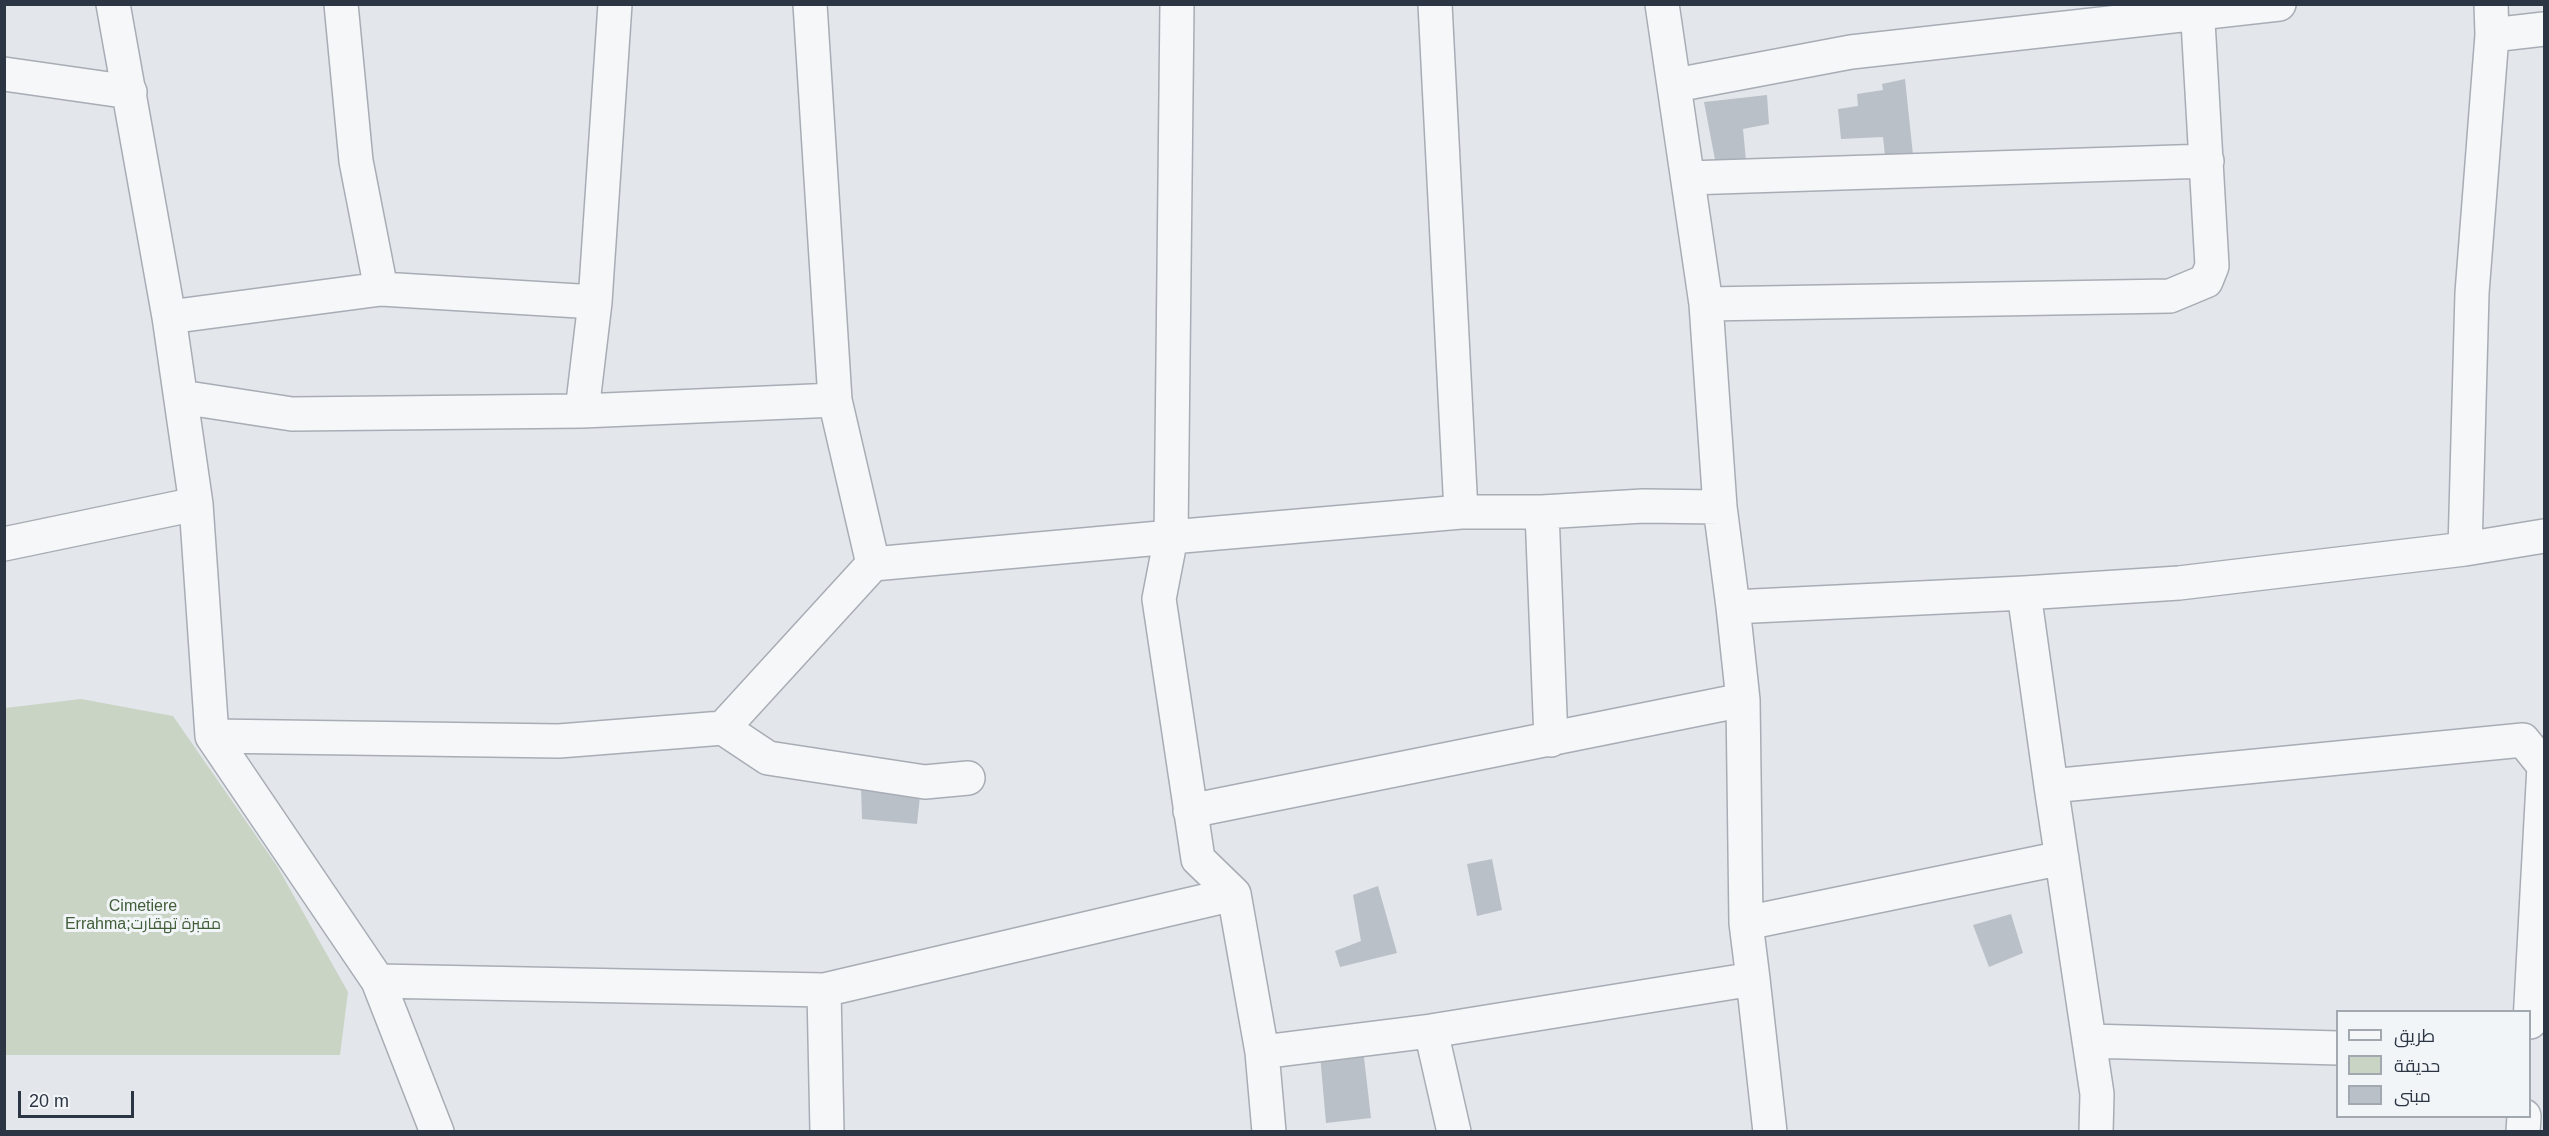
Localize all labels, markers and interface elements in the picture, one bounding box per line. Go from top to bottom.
park label: Cimetiere Errahma;مقبرة تهقارت [65,897,221,935]
legend [2336,1010,2531,1118]
text: طريق [2394,1026,2435,1046]
text: حديقة [2394,1056,2440,1076]
scale bar [21,1079,136,1117]
text: مبنى [2394,1086,2431,1106]
text: 20 m [29,1091,69,1111]

